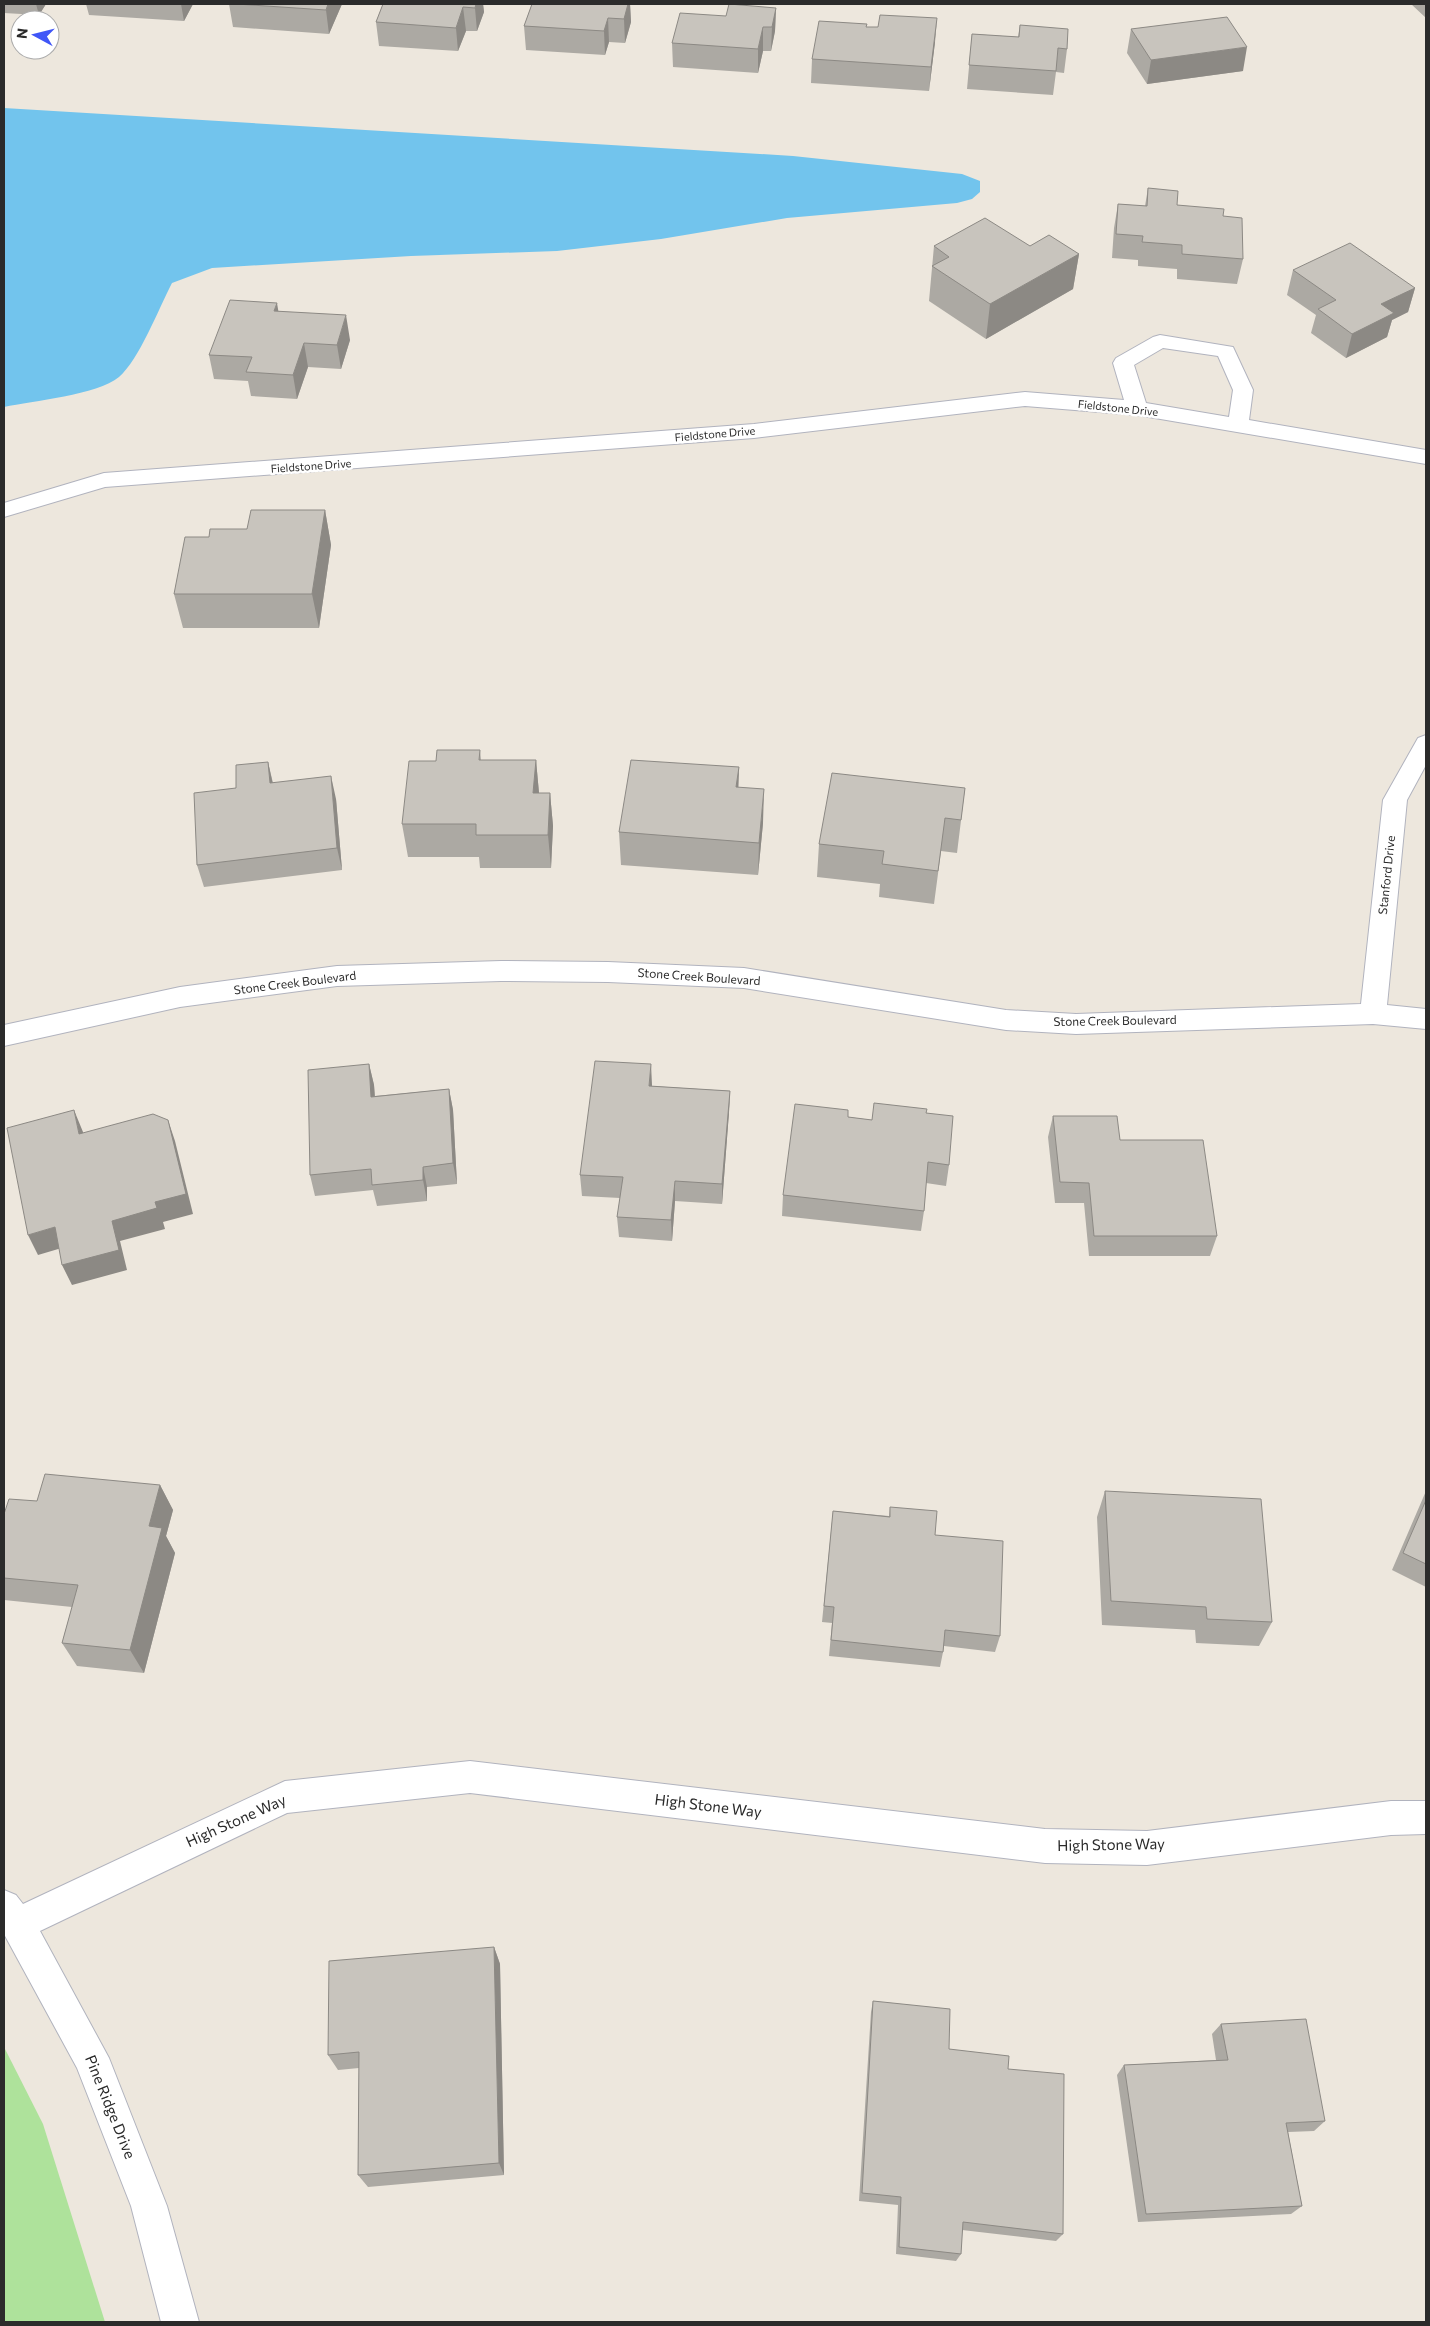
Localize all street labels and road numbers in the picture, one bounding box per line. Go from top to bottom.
street label: Fieldstone Drive [1077,397,1159,418]
street label: Fieldstone Drive [674,423,756,444]
street label: Fieldstone Drive [270,456,352,475]
street label: Stanford Drive [1375,835,1397,915]
street label: Stone Creek Boulevard [637,965,761,987]
street label: Stone Creek Boulevard [233,968,357,996]
street label: Stone Creek Boulevard [1053,1012,1177,1028]
street label: High Stone Way [183,1790,289,1850]
street label: High Stone Way [654,1790,763,1821]
street label: High Stone Way [1057,1834,1165,1854]
street label: Pine Ridge Drive [82,2052,140,2161]

